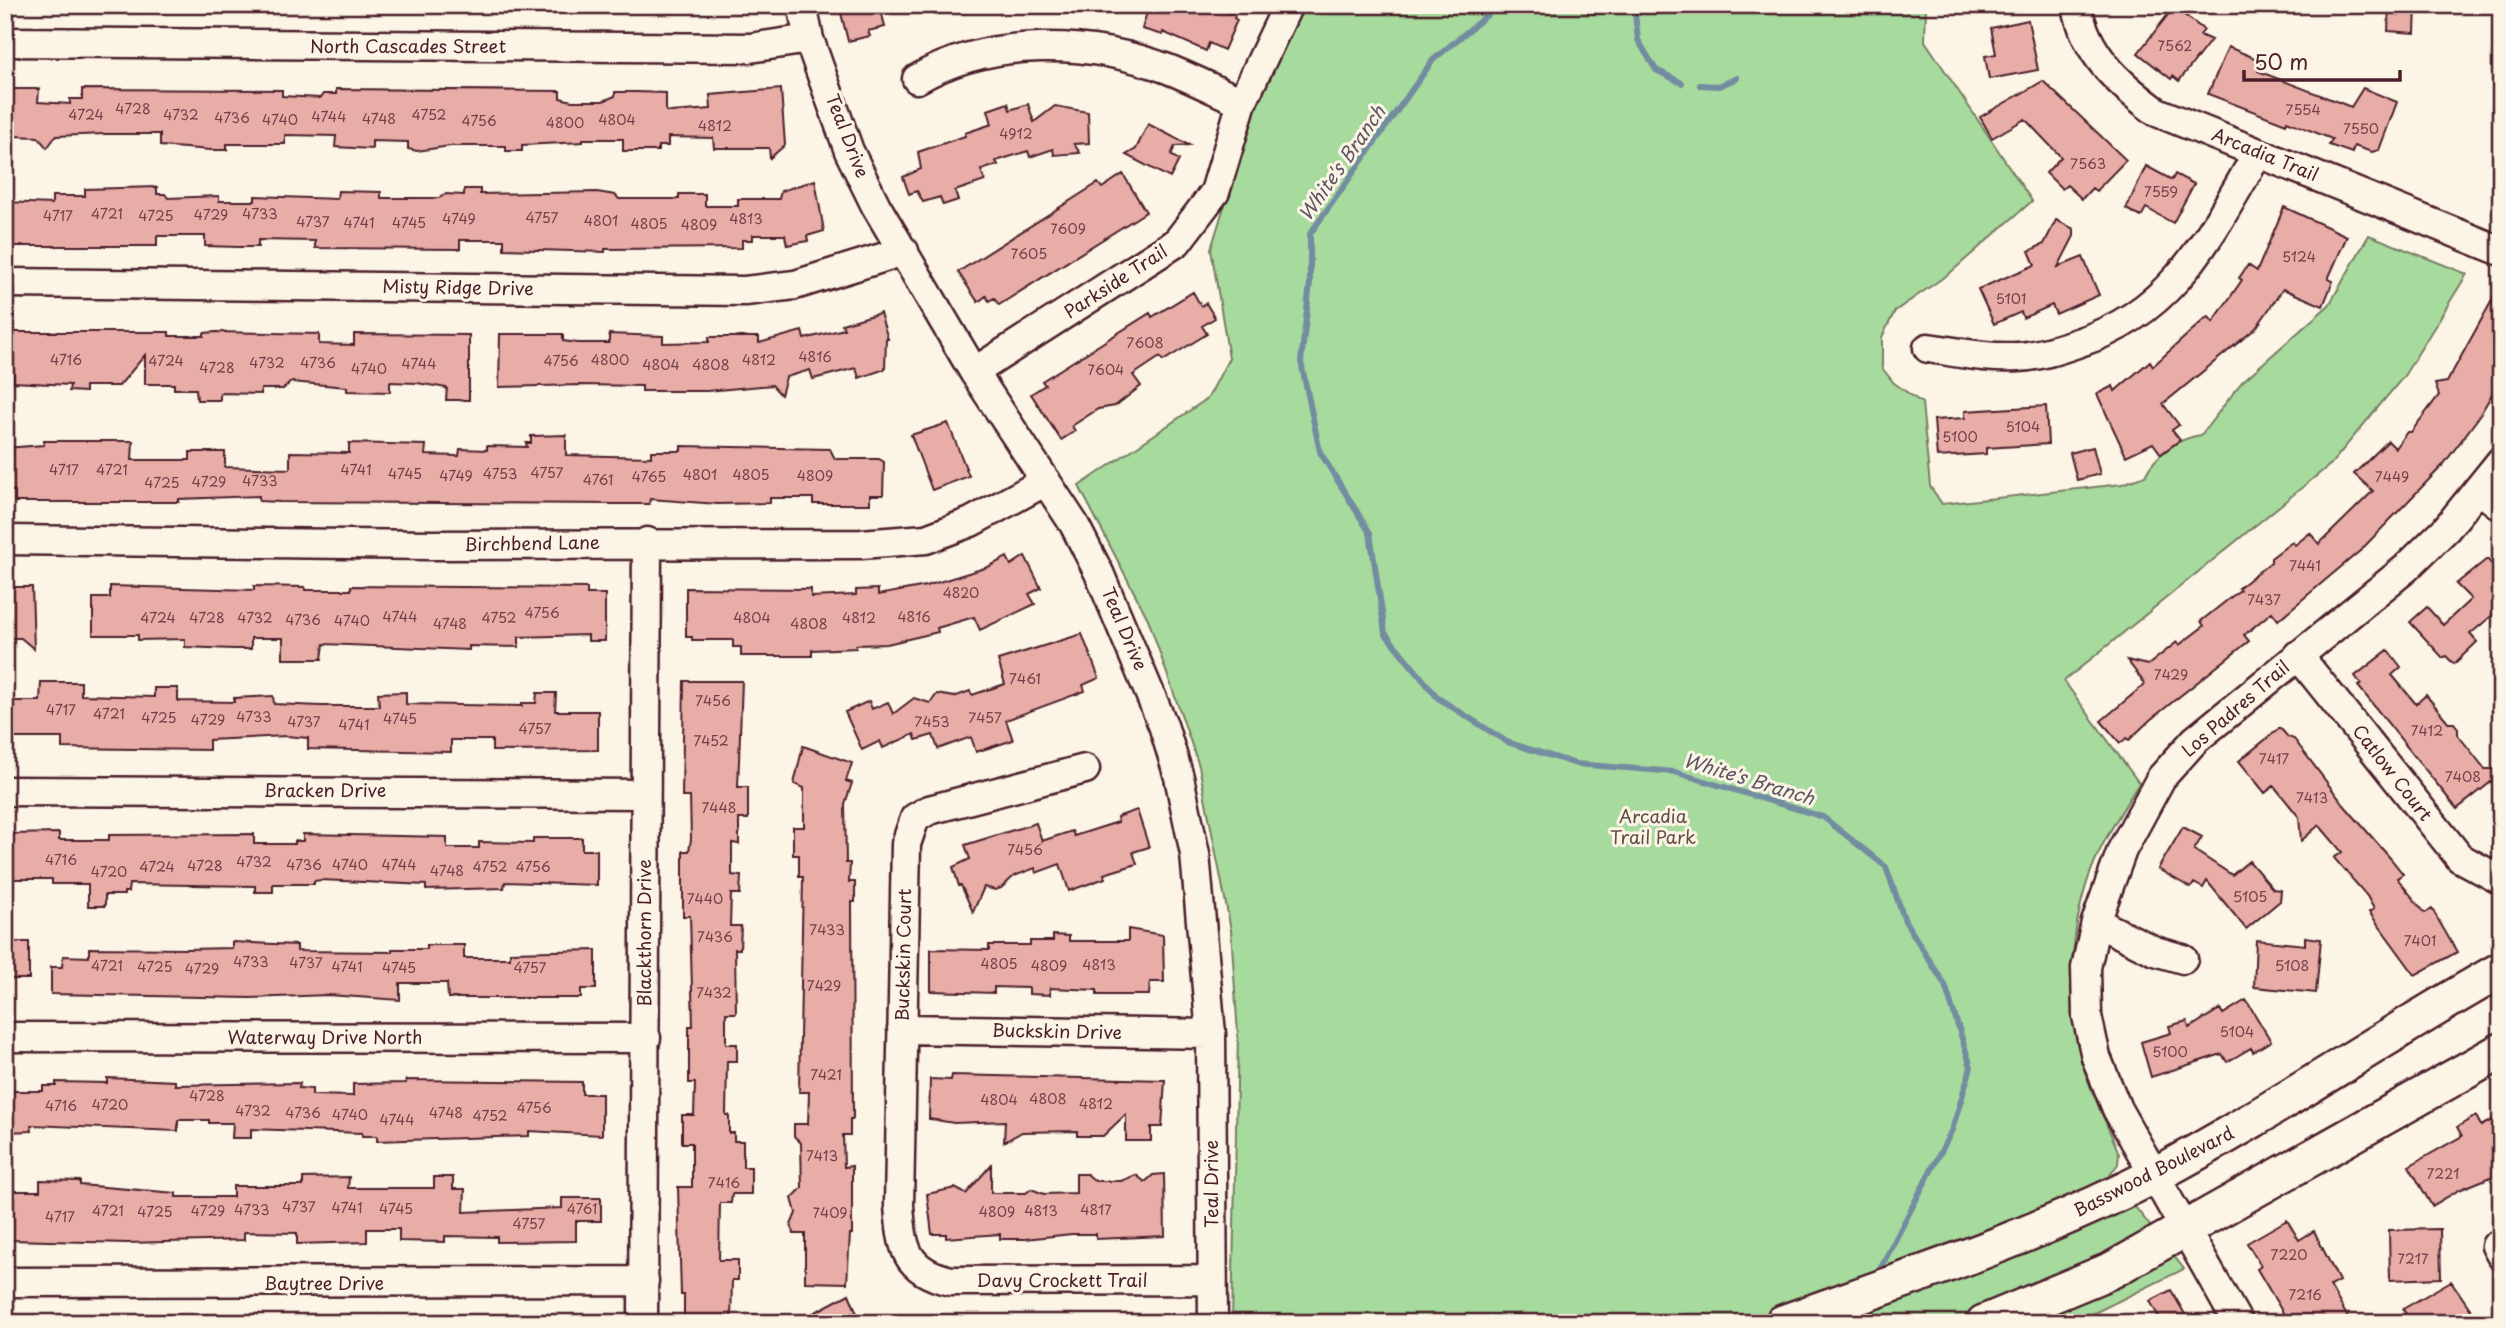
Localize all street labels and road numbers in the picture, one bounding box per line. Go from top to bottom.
street label: North Cascades Street [310,32,506,59]
street label: Teal Drive [820,90,877,181]
street label: Arcadia Trail [2208,120,2323,187]
street label: Parkside Trail [1058,237,1172,324]
street label: Misty Ridge Drive [382,272,534,301]
street label: Birchbend Lane [464,528,600,557]
street label: Teal Drive [1096,583,1155,674]
street label: Los Padres Trail [2175,653,2295,762]
street label: Catlow Court [2347,718,2440,826]
street label: Bracken Drive [264,776,386,803]
street label: Blackthorn Drive [630,859,657,1007]
street label: Buckskin Court [888,888,917,1022]
street label: Buckskin Drive [992,1016,1122,1045]
street label: Waterway Drive North [227,1023,423,1050]
street label: Basswood Boulevard [2069,1119,2238,1223]
street label: Teal Drive [1197,1140,1224,1228]
street label: Davy Crockett Trail [976,1266,1148,1293]
street label: Baytree Drive [264,1269,384,1296]

